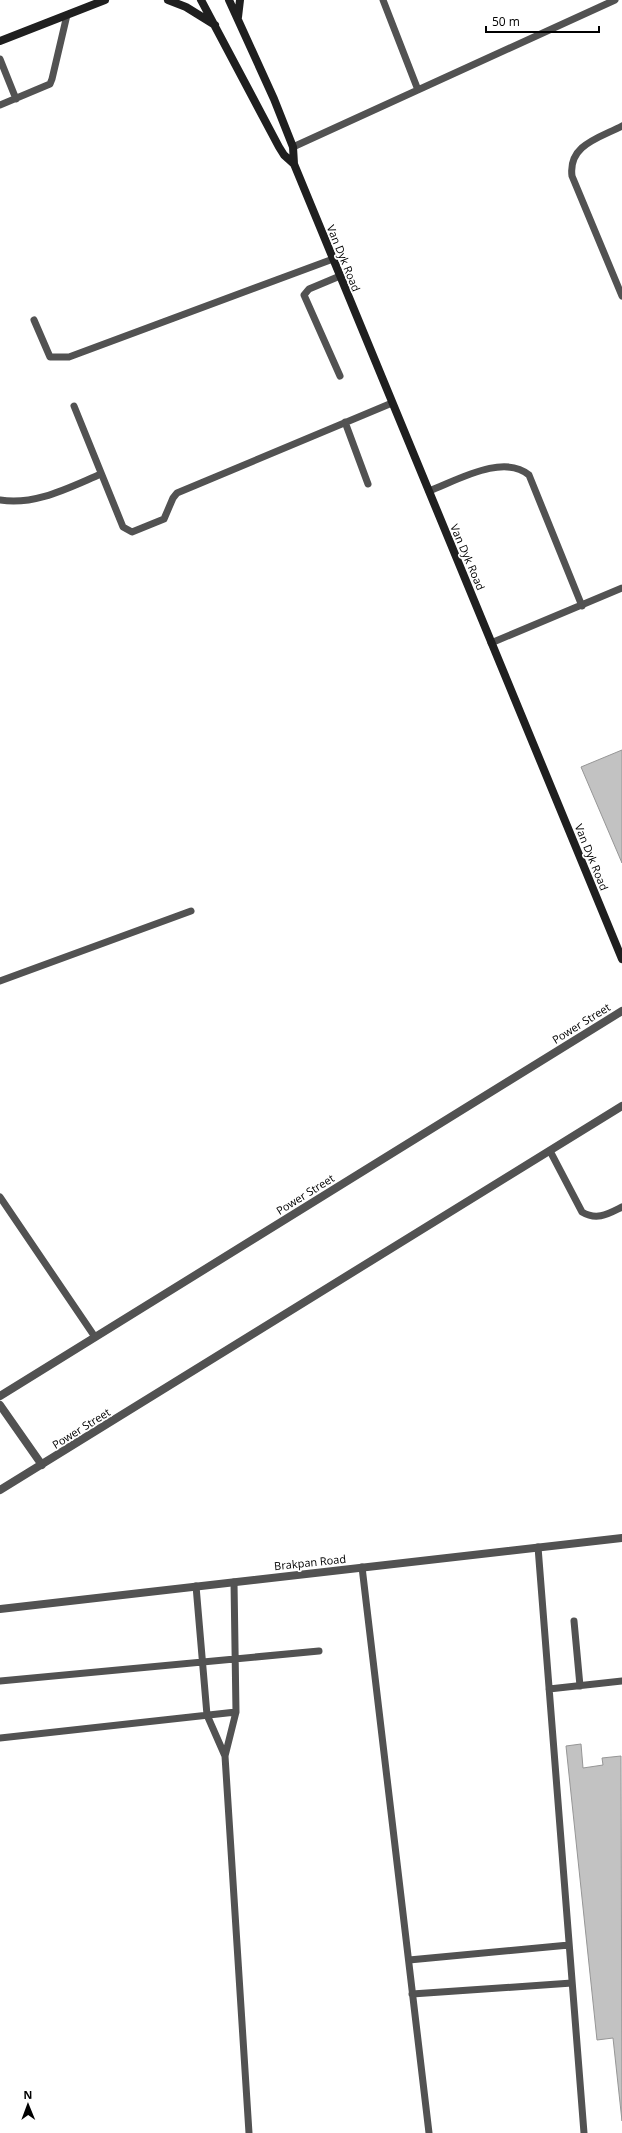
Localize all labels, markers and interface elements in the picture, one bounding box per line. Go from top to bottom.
scale bar [486,8,599,34]
text: 50 m [492,13,520,30]
street label: Van Dyk Road [324,222,364,294]
street label: Van Dyk Road [447,522,489,592]
street label: Van Dyk Road [572,821,612,893]
street label: Power Street [549,999,613,1047]
street label: Power Street [273,1170,337,1218]
street label: Power Street [49,1404,113,1452]
street label: Brakpan Road [273,1551,347,1573]
north arrow [8,2085,48,2125]
text: N [23,2087,32,2102]

